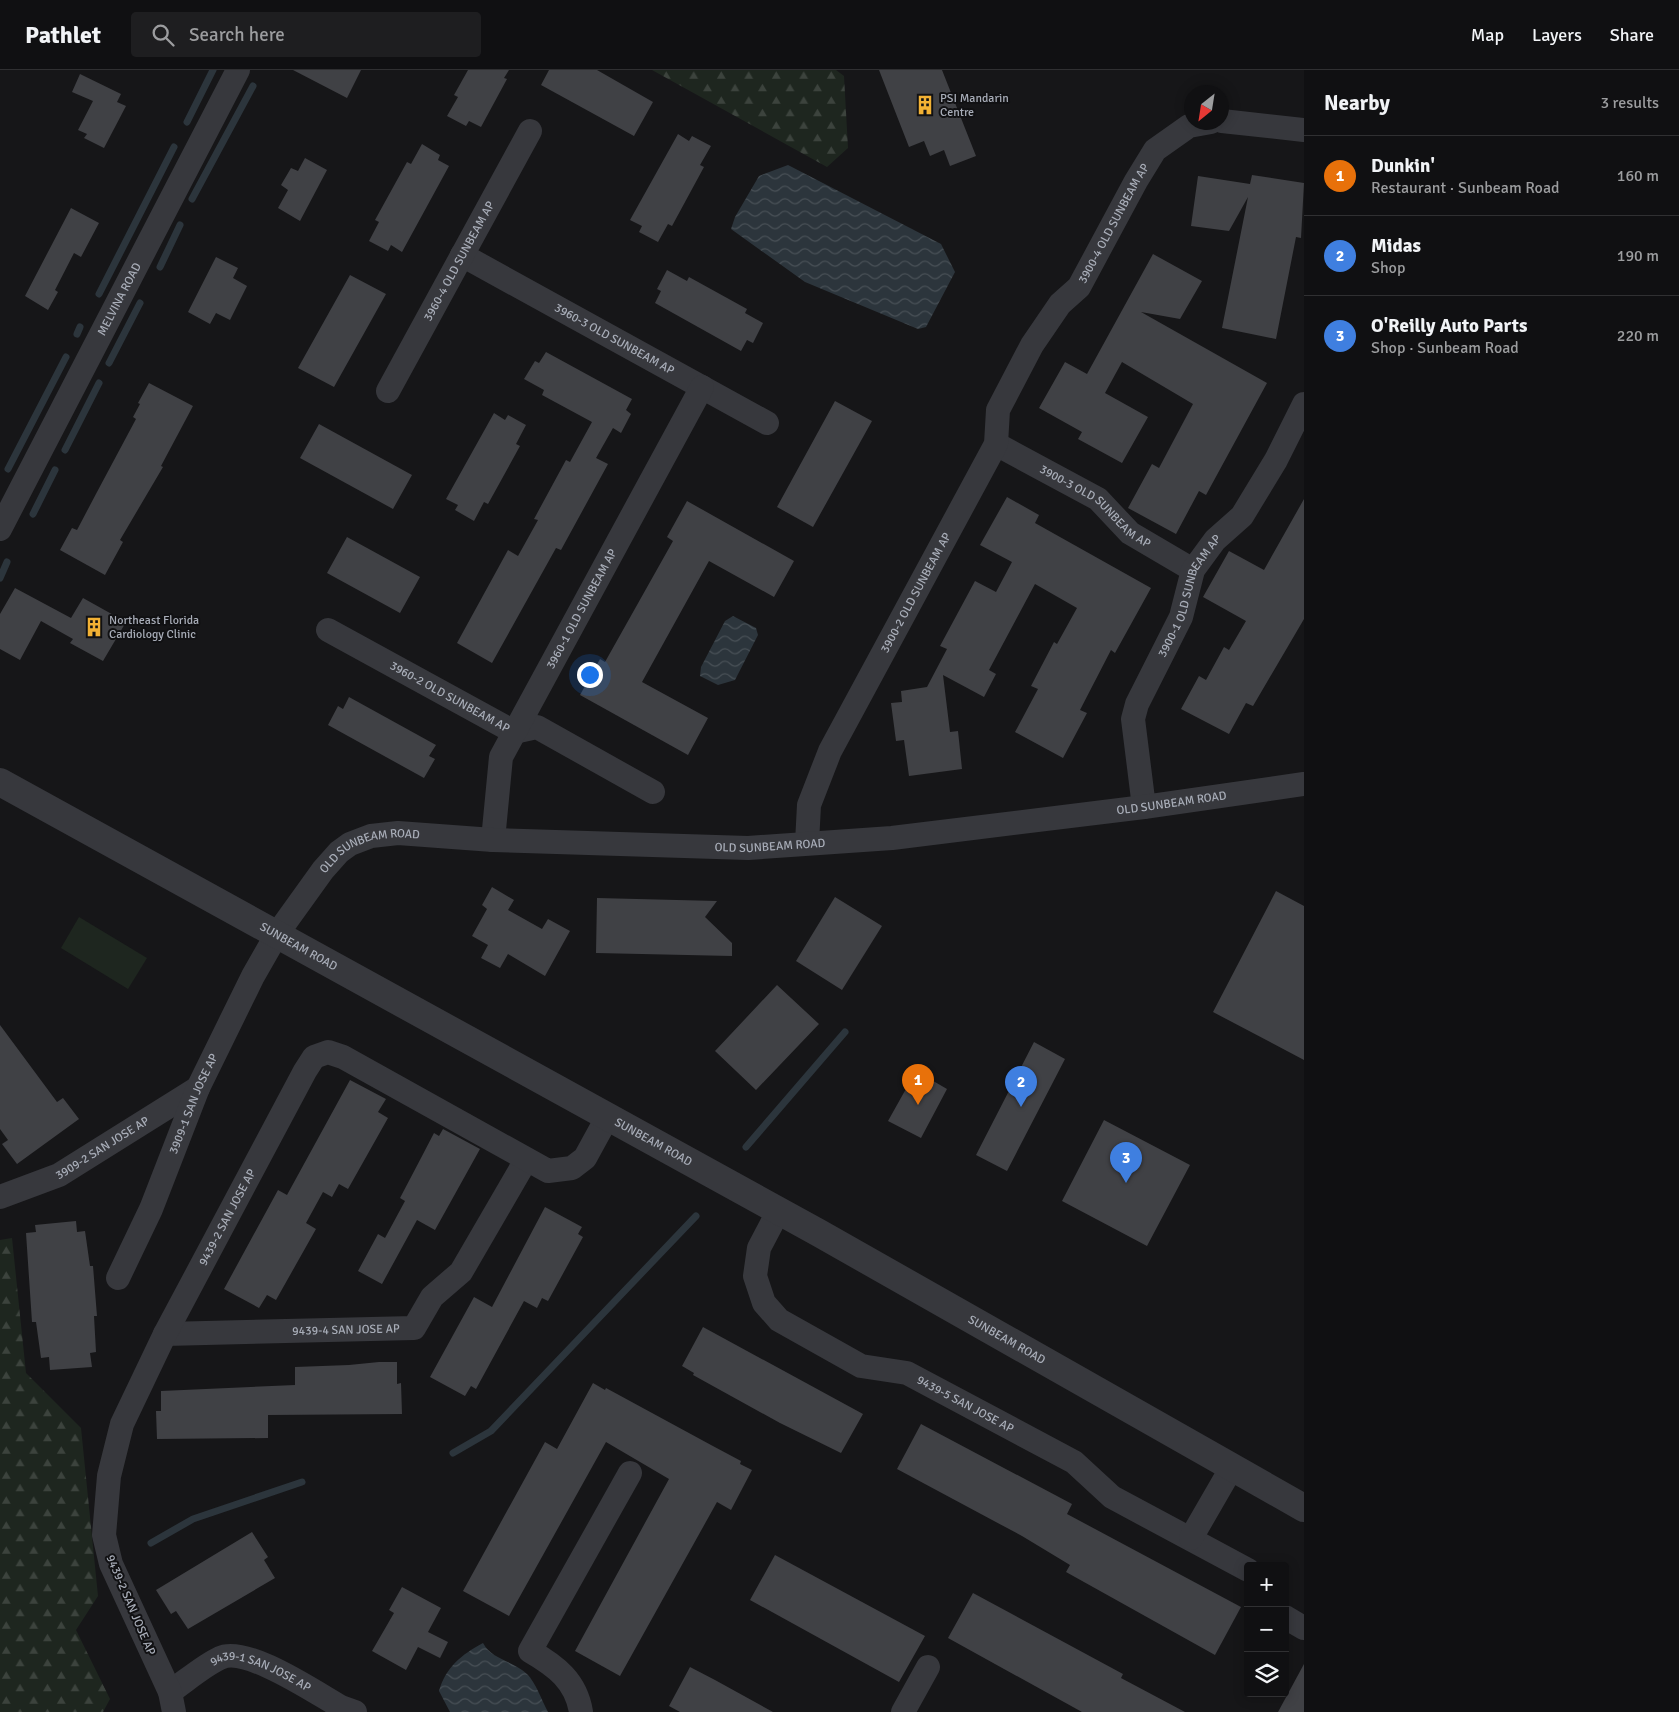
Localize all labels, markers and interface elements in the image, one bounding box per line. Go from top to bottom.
search box [131,12,481,57]
text: Pathlet [25,20,101,50]
icon: search [149,21,177,49]
text: Search here [189,23,285,47]
text: Map [1471,24,1504,46]
text: Layers [1532,24,1582,46]
text: Share [1610,24,1654,46]
north arrow [1184,85,1229,130]
text: Nearby [1324,90,1390,116]
place label: PSI Mandarin Centre [940,91,1009,120]
text: 3 results [1600,93,1659,113]
building icon: PSI Mandarin Centre [914,94,936,116]
text: Dunkin' [1371,154,1435,178]
street label: 3900-4 OLD SUNBEAM AP [1075,161,1153,286]
text: 1 [1336,166,1344,186]
text: 160 m [1617,166,1659,186]
text: Restaurant · Sunbeam Road [1371,178,1559,198]
street label: 3960-4 OLD SUNBEAM AP [421,199,498,324]
text: Midas [1371,234,1421,258]
text: 2 [1336,246,1344,266]
text: 190 m [1617,246,1659,266]
text: Shop [1371,258,1405,278]
street label: MELVINA ROAD [95,260,145,338]
street label: 3960-3 OLD SUNBEAM AP [552,300,677,378]
text: O'Reilly Auto Parts [1371,314,1527,338]
text: 3 [1336,326,1344,346]
text: 220 m [1617,326,1659,346]
text: Shop · Sunbeam Road [1371,338,1519,358]
street label: 3900-3 OLD SUNBEAM AP [1037,462,1153,551]
street label: 3900-2 OLD SUNBEAM AP [877,530,955,656]
street label: 3900-1 OLD SUNBEAM AP [1155,531,1224,660]
street label: 3960-1 OLD SUNBEAM AP [543,546,621,672]
place label: Northeast Florida Cardiology Clinic [109,613,199,642]
building icon: Northeast Florida Cardiology Clinic [83,616,105,638]
street label: 3960-2 OLD SUNBEAM AP [387,658,512,736]
your location [577,662,603,688]
street label: OLD SUNBEAM ROAD [1116,788,1228,818]
street label: OLD SUNBEAM ROAD [317,826,421,877]
street label: OLD SUNBEAM ROAD [714,836,826,856]
street label: SUNBEAM ROAD [257,919,340,974]
street label: 3909-1 SAN JOSE AP [166,1051,222,1156]
pin: 1 [902,1064,934,1105]
pin: 2 [1005,1066,1037,1107]
street label: 3909-2 SAN JOSE AP [53,1113,152,1183]
street label: SUNBEAM ROAD [612,1115,695,1170]
pin: 3 [1110,1142,1142,1183]
street label: 9439-2 SAN JOSE AP [196,1166,260,1268]
street label: SUNBEAM ROAD [965,1312,1048,1368]
street label: 9439-4 SAN JOSE AP [292,1321,400,1339]
street label: 9439-5 SAN JOSE AP [914,1373,1016,1437]
street label: 9439-2 SAN JOSE AP [103,1553,159,1658]
map controls [1244,1562,1289,1697]
button: + [1244,1562,1289,1607]
button: − [1244,1607,1289,1652]
street label: 9439-1 SAN JOSE AP [208,1649,314,1695]
button: layers [1244,1652,1289,1697]

